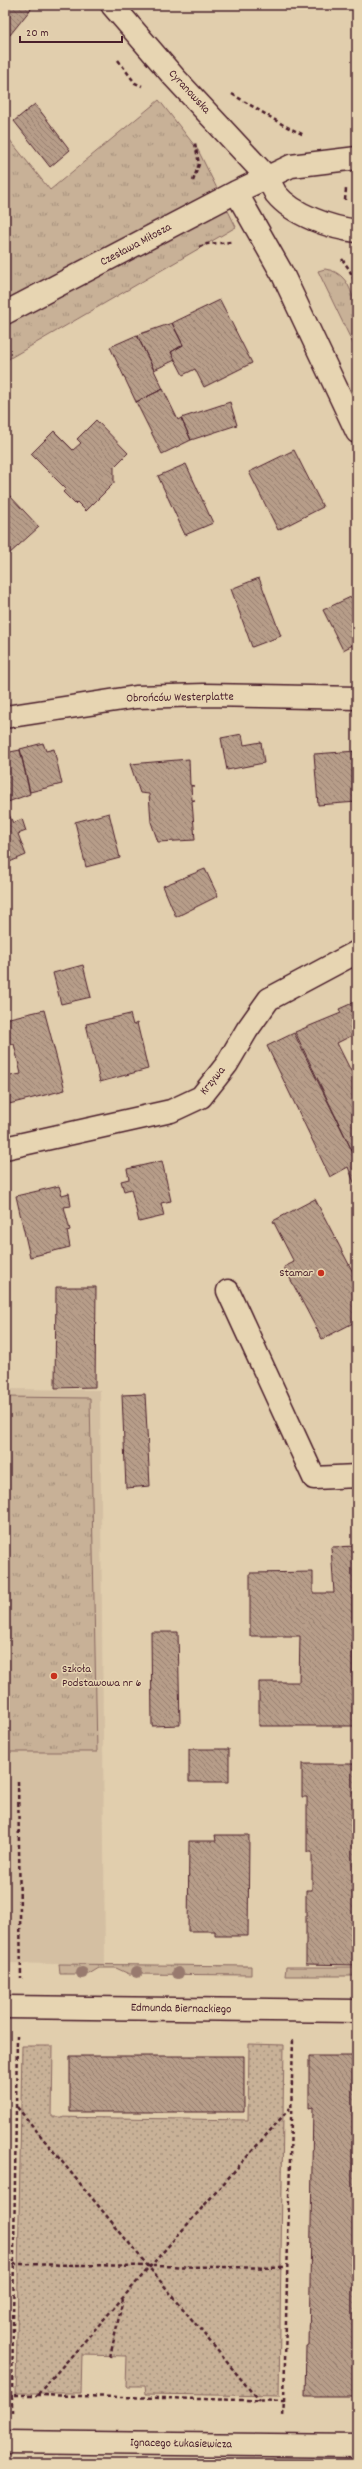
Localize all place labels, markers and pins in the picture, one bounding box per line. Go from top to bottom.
place label: Stamar [279,1265,314,1282]
marker: Stamar [316,1268,326,1278]
place label: Szkoła Podstawowa nr 6 [62,1661,141,1692]
marker: Szkoła Podstawowa nr 6 [49,1671,59,1681]

